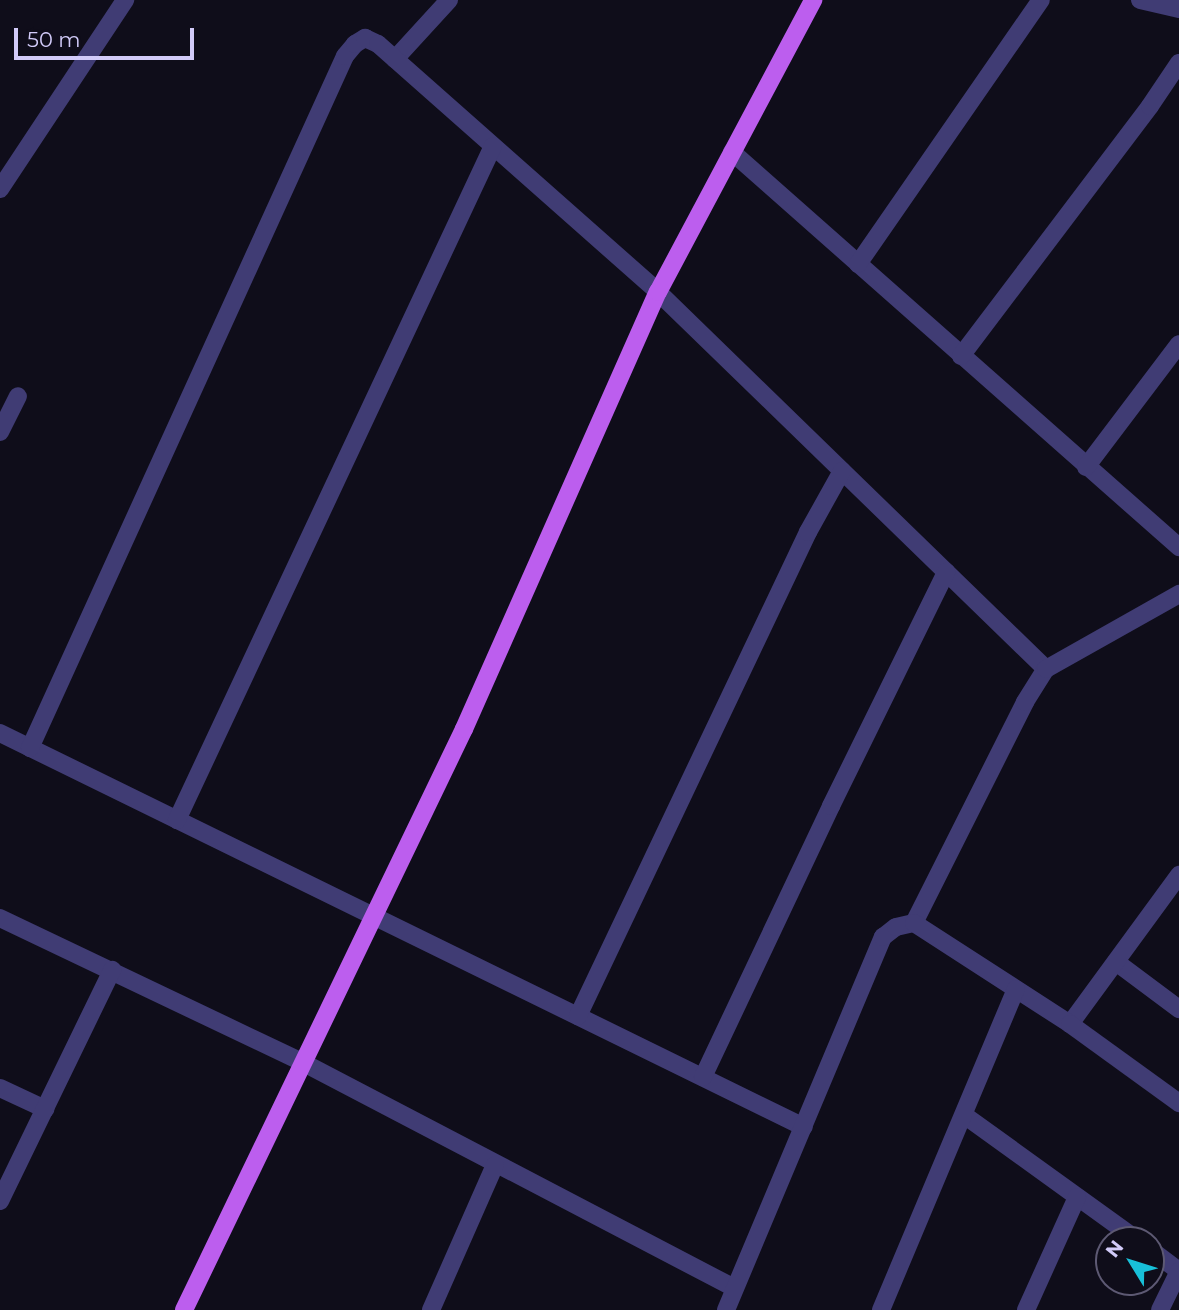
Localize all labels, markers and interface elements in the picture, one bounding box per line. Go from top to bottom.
scale bar [18,14,198,58]
text: 50 m [27,27,81,52]
north arrow [1095,1226,1165,1296]
text: N [1101,1236,1128,1262]

